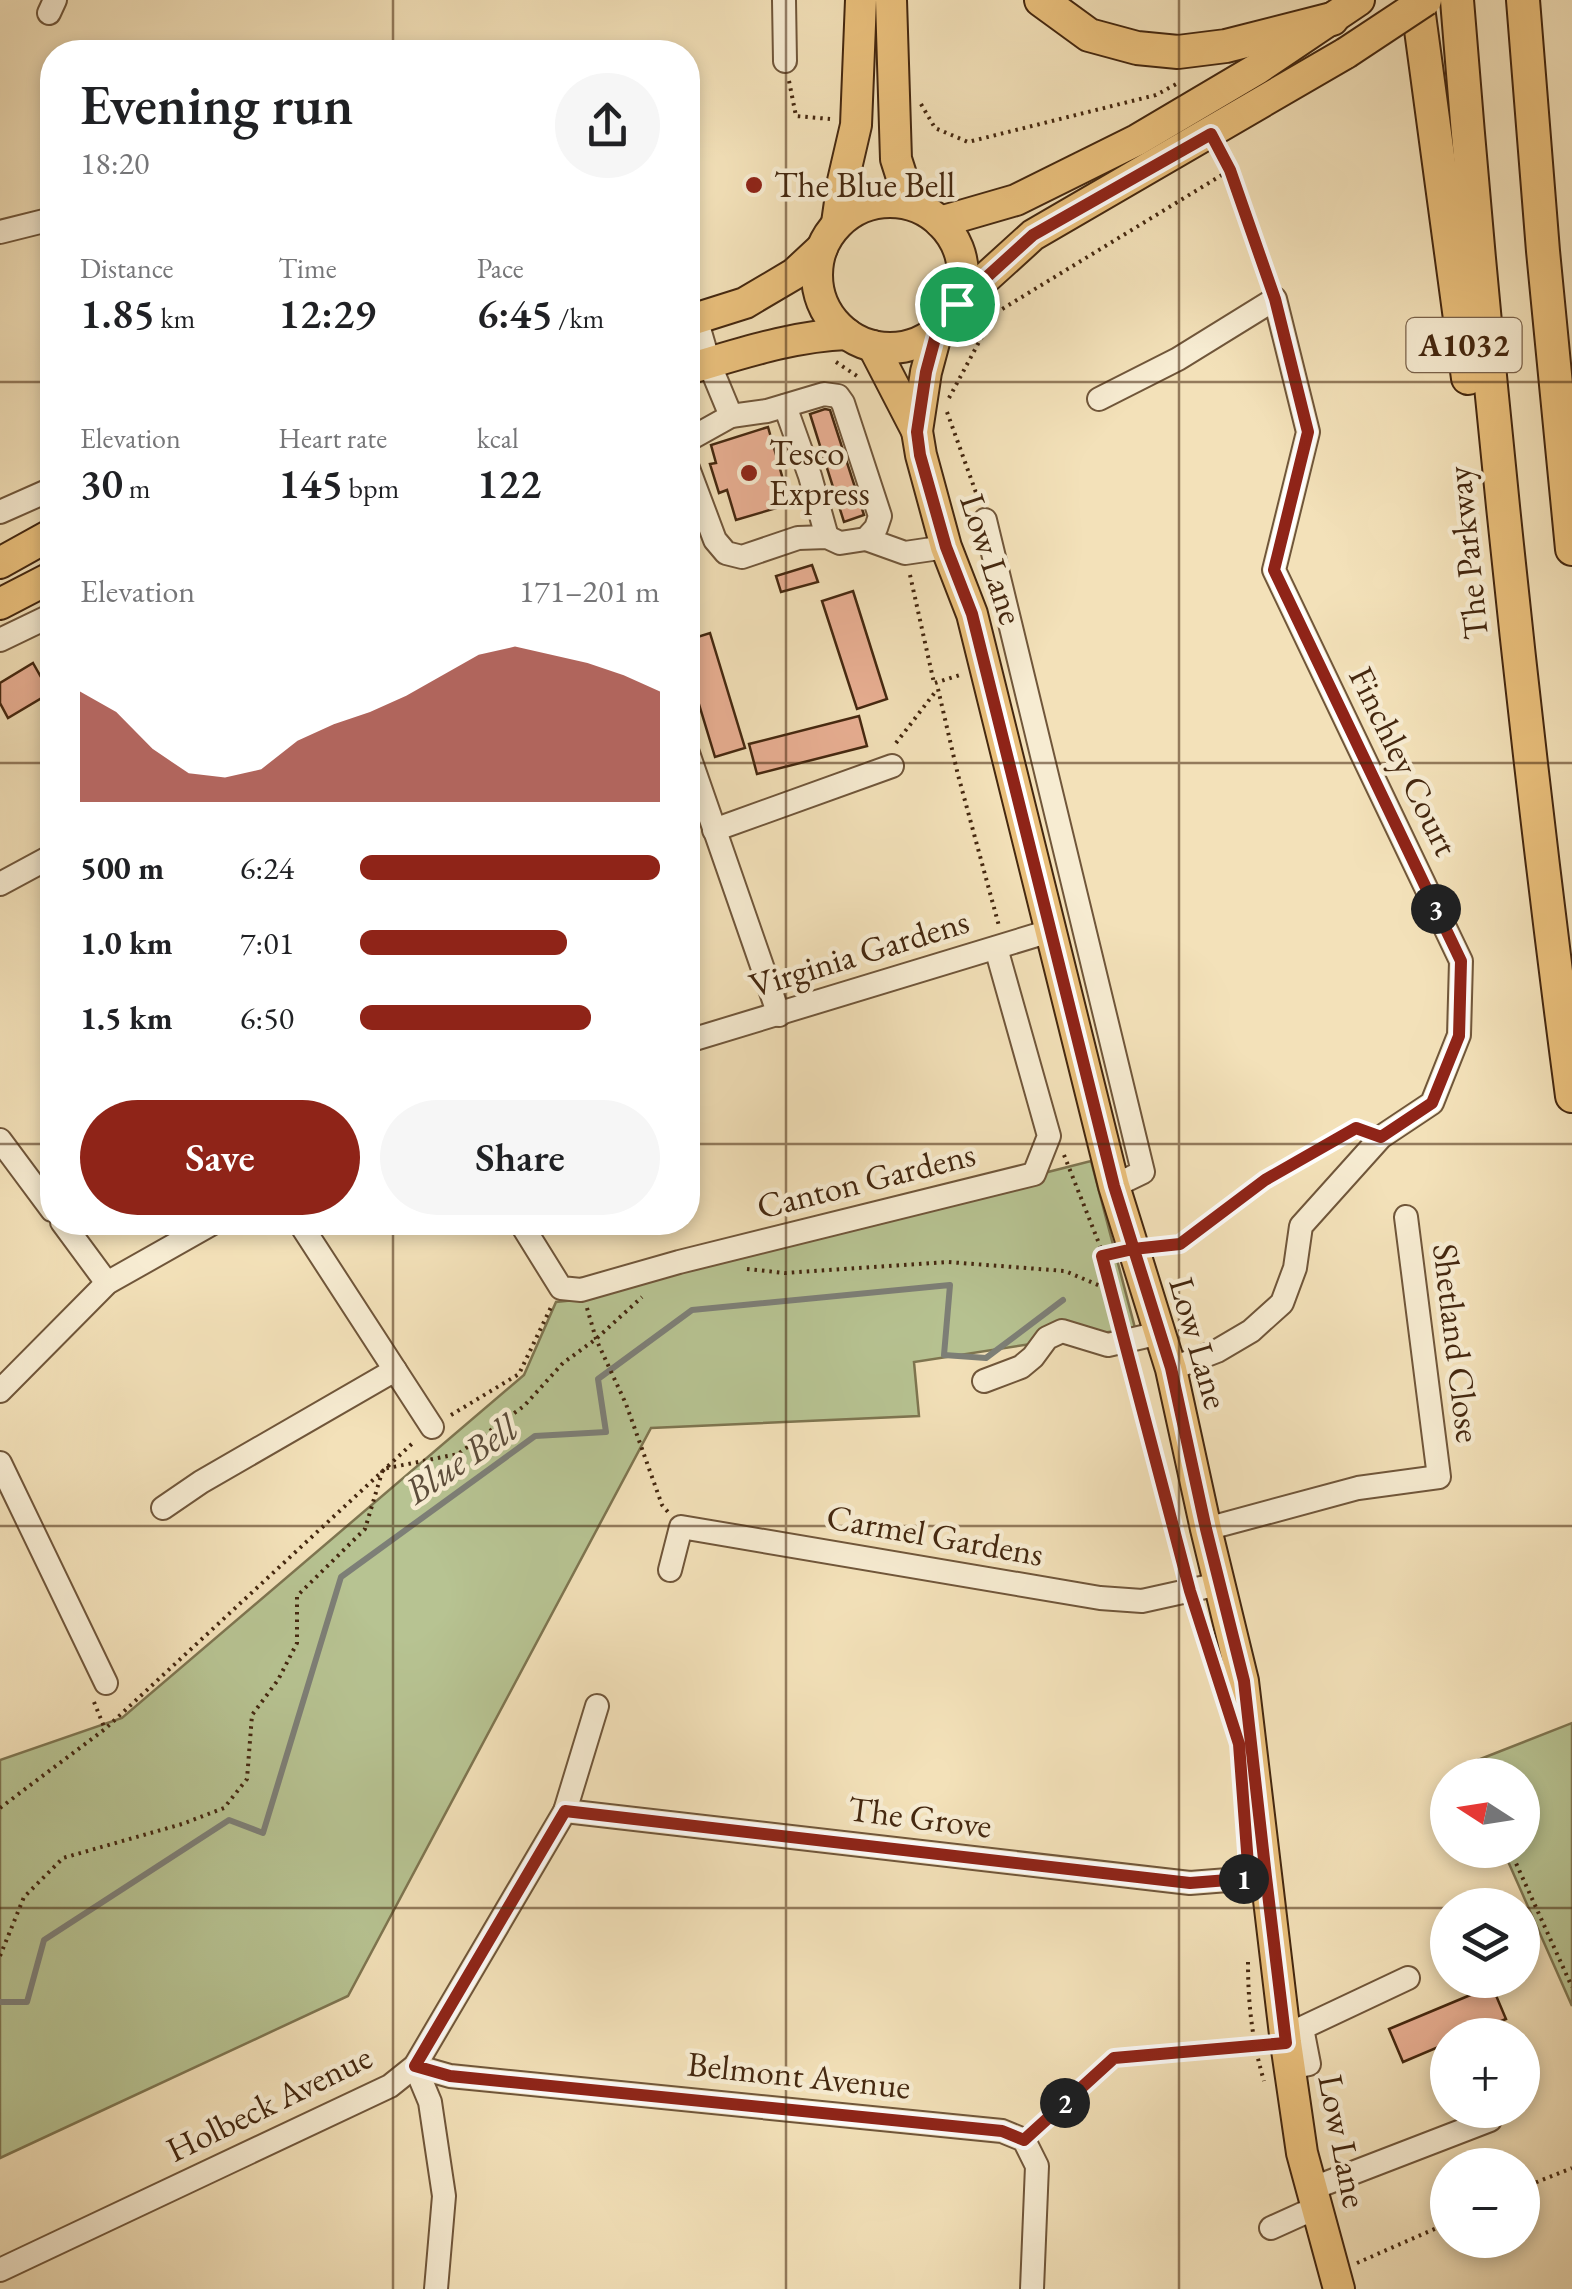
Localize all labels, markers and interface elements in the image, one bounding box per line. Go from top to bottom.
text: Evening run [80,69,353,140]
button: share [555,73,660,178]
text: 18:20 [80,142,149,184]
place label: The Blue Bell [774,162,955,207]
marker: The Blue Bell [743,174,765,196]
text: Distance [80,250,174,286]
text: Time [278,250,337,286]
text: Pace [477,250,524,286]
pin [915,262,1000,347]
icon: arrive [930,277,985,332]
text: 1.85 [80,286,155,341]
text: 12:29 [278,286,376,341]
text: 6:45 [477,286,553,341]
text: km [155,300,195,336]
text: /km [553,300,604,336]
road number: A1032 [1406,318,1522,372]
text: Elevation [80,420,181,456]
text: Heart rate [278,420,387,456]
text: kcal [477,420,519,456]
place label: Tesco Express [769,430,870,515]
text: 30 [80,456,123,511]
text: 145 [278,456,343,511]
text: 122 [477,456,541,511]
marker: Tesco Express [738,462,760,484]
street label: The Parkway [1435,463,1498,642]
text: m [123,470,150,506]
text: bpm [343,470,399,506]
street label: Low Lane [950,488,1035,630]
text: Elevation [80,570,195,612]
text: 171–201 m [519,570,660,612]
street label: Finchley Court [1339,659,1470,863]
text: 500 m [80,847,164,889]
text: 6:24 [240,847,294,889]
pin: 3 [1411,884,1461,934]
text: 3 [1429,891,1443,927]
street label: Virginia Gardens [744,898,974,1007]
text: 1.0 km [80,922,173,964]
text: 7:01 [240,922,294,964]
text: 1.5 km [80,997,173,1039]
text: 6:50 [240,997,294,1039]
button: Save [80,1100,360,1215]
button: Share [380,1100,660,1215]
street label: Canton Gardens [752,1131,980,1228]
street label: Shetland Close [1423,1241,1492,1445]
street label: Low Lane [1159,1272,1240,1414]
water label: Blue Bell [394,1402,528,1515]
street label: Carmel Gardens [823,1493,1047,1576]
north arrow [1430,1758,1540,1868]
map controls [1430,1758,1540,2258]
street label: The Grove [846,1785,994,1848]
pin: 1 [1219,1854,1269,1904]
text: 1 [1237,1861,1251,1897]
button: layers [1430,1888,1540,1998]
button: + [1430,2018,1540,2128]
street label: Holbeck Avenue [159,2033,379,2172]
street label: Belmont Avenue [685,2040,913,2109]
street label: Low Lane [1309,2070,1378,2211]
pin: 2 [1040,2078,1090,2128]
text: 2 [1058,2085,1072,2121]
button: − [1430,2148,1540,2258]

